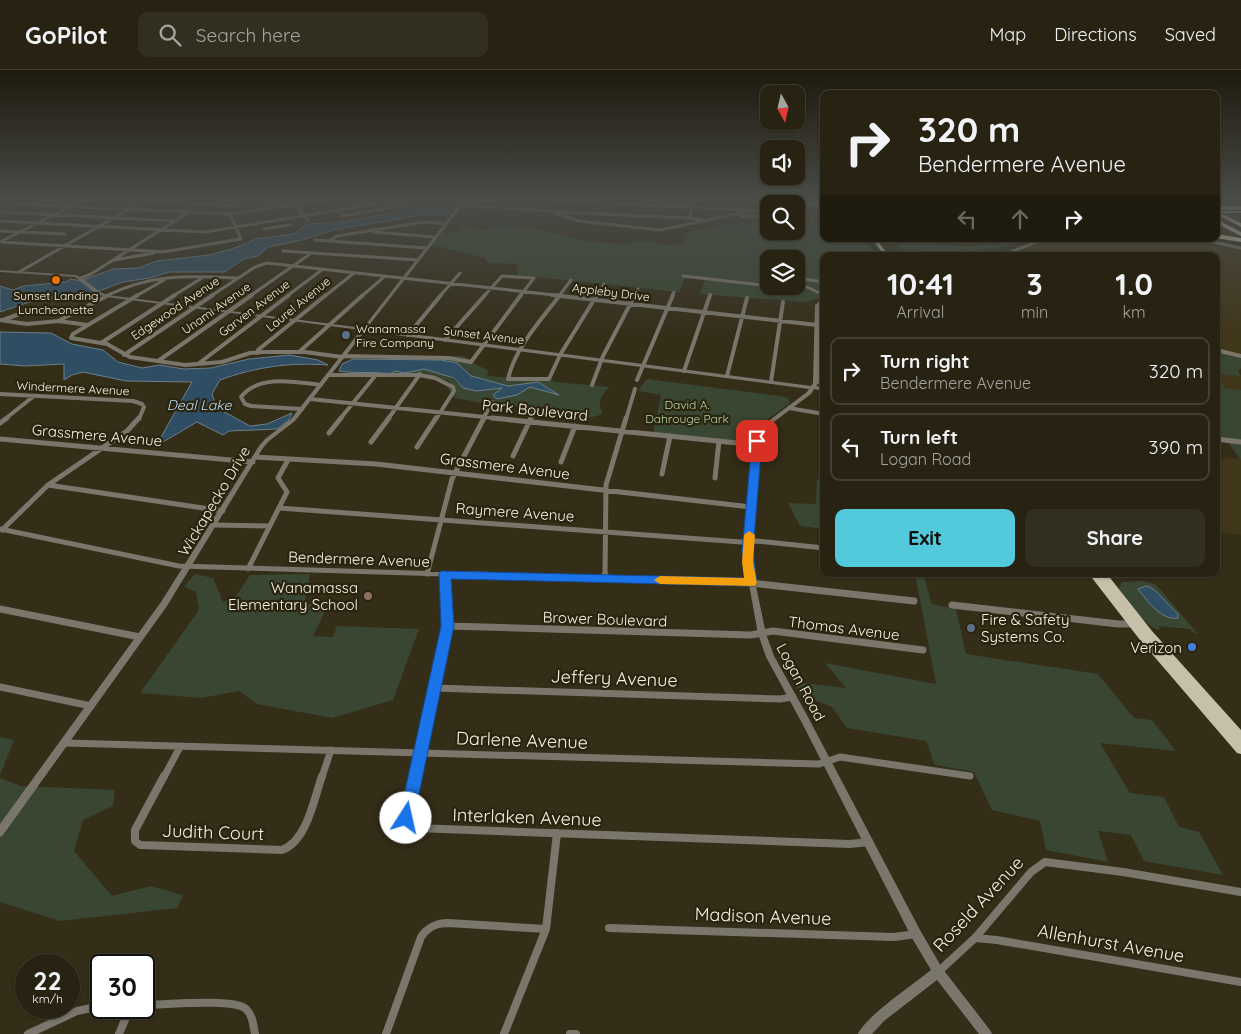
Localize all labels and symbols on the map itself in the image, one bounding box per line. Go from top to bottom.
north arrow [760,85,805,130]
street label: Edgewood Avenue [128,273,222,343]
street label: Laurel Avenue [263,273,333,335]
marker: Sunset Landing Luncheonette [50,274,62,286]
street label: Garven Avenue [215,276,293,340]
street label: Unami Avenue [179,279,253,337]
street label: Appleby Drive [571,280,651,304]
place label: Sunset Landing Luncheonette [13,288,99,317]
place label: Wanamassa Fire Company [356,321,434,350]
street label: Sunset Avenue [443,323,525,347]
marker: Wanamassa Fire Company [340,329,352,341]
street label: Windermere Avenue [16,378,130,398]
street label: Park Boulevard [481,395,589,425]
water label: Deal Lake [167,396,232,414]
park label: David A. Dahrouge Park [645,397,729,426]
street label: Grassmere Avenue [31,420,163,450]
pin [736,420,778,462]
street label: Wickapecko Drive [174,443,254,559]
street label: Grassmere Avenue [439,449,571,483]
street label: Raymere Avenue [455,498,575,526]
street label: Bendermere Avenue [288,547,430,571]
place label: Wanamassa Elementary School [228,578,358,614]
marker: Wanamassa Elementary School [362,590,374,602]
street label: Brower Boulevard [542,607,668,631]
place label: Fire & Safety Systems Co. [981,610,1069,646]
street label: Thomas Avenue [787,612,901,644]
marker: Fire & Safety Systems Co. [965,622,977,634]
place label: Verizon [1130,638,1182,657]
street label: Logan Road [773,640,829,724]
marker: Verizon [1186,641,1198,653]
street label: Jeffery Avenue [550,664,678,692]
street label: Darlene Avenue [456,726,588,754]
position arrow [379,791,431,843]
street label: Interlaken Avenue [452,803,602,831]
street label: Judith Court [161,819,265,845]
street label: Roseld Avenue [928,851,1028,957]
street label: Madison Avenue [694,902,832,930]
street label: Allenhurst Avenue [1036,919,1186,967]
speed limit sign: 30 [90,954,155,1019]

